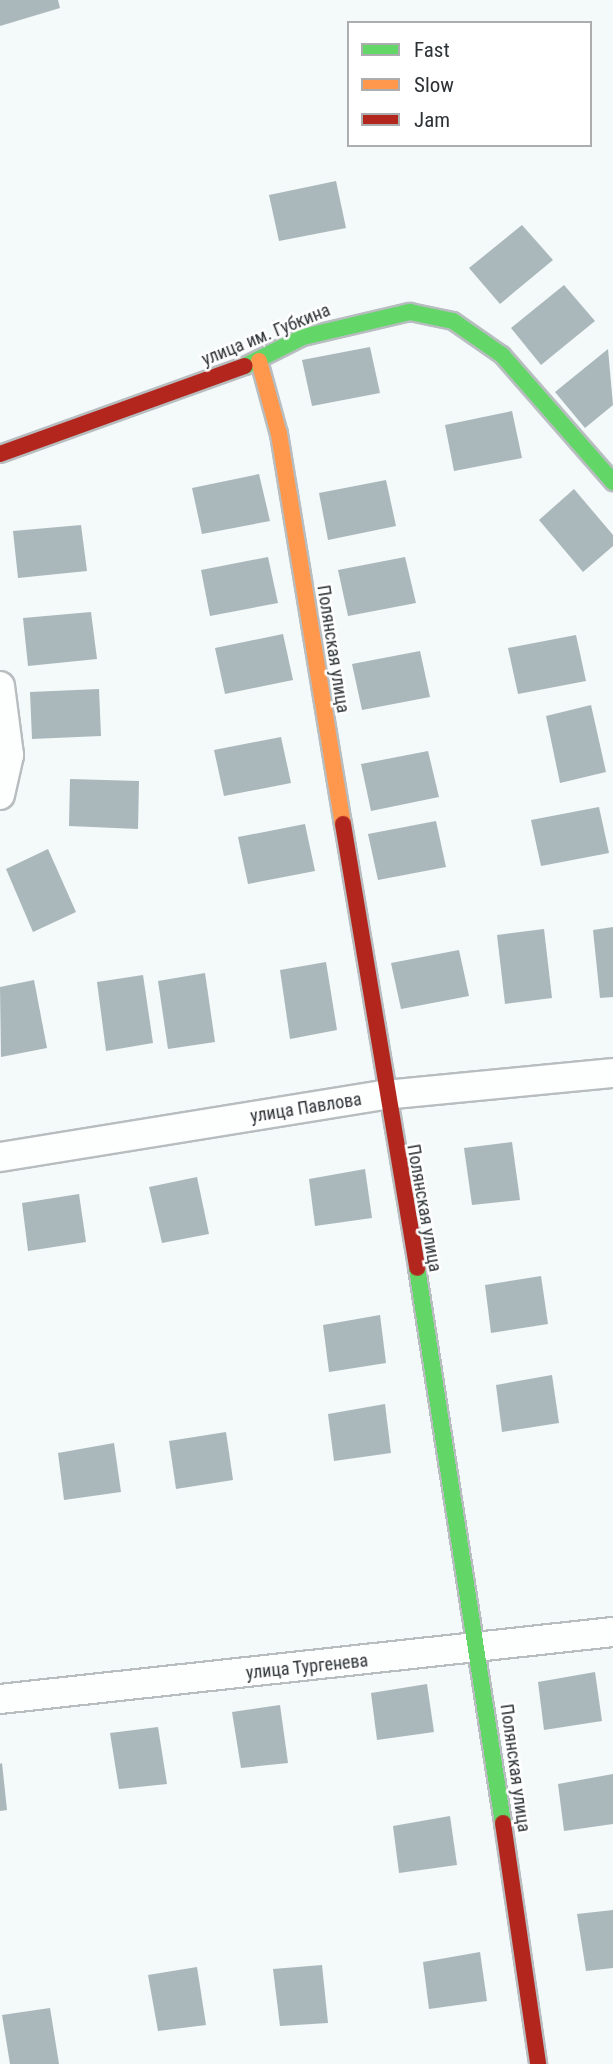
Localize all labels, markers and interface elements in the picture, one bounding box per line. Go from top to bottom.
legend [347,21,592,147]
text: Fast [414,38,450,62]
text: Slow [414,73,454,97]
text: Jam [414,108,450,132]
street label: улица им. Губкина [199,299,333,371]
street label: Полянская улица [312,584,354,714]
street label: улица Павлова [249,1089,363,1127]
street label: Полянская улица [402,1143,446,1273]
street label: улица Тургенева [245,1650,369,1684]
street label: Полянская улица [495,1703,535,1833]

